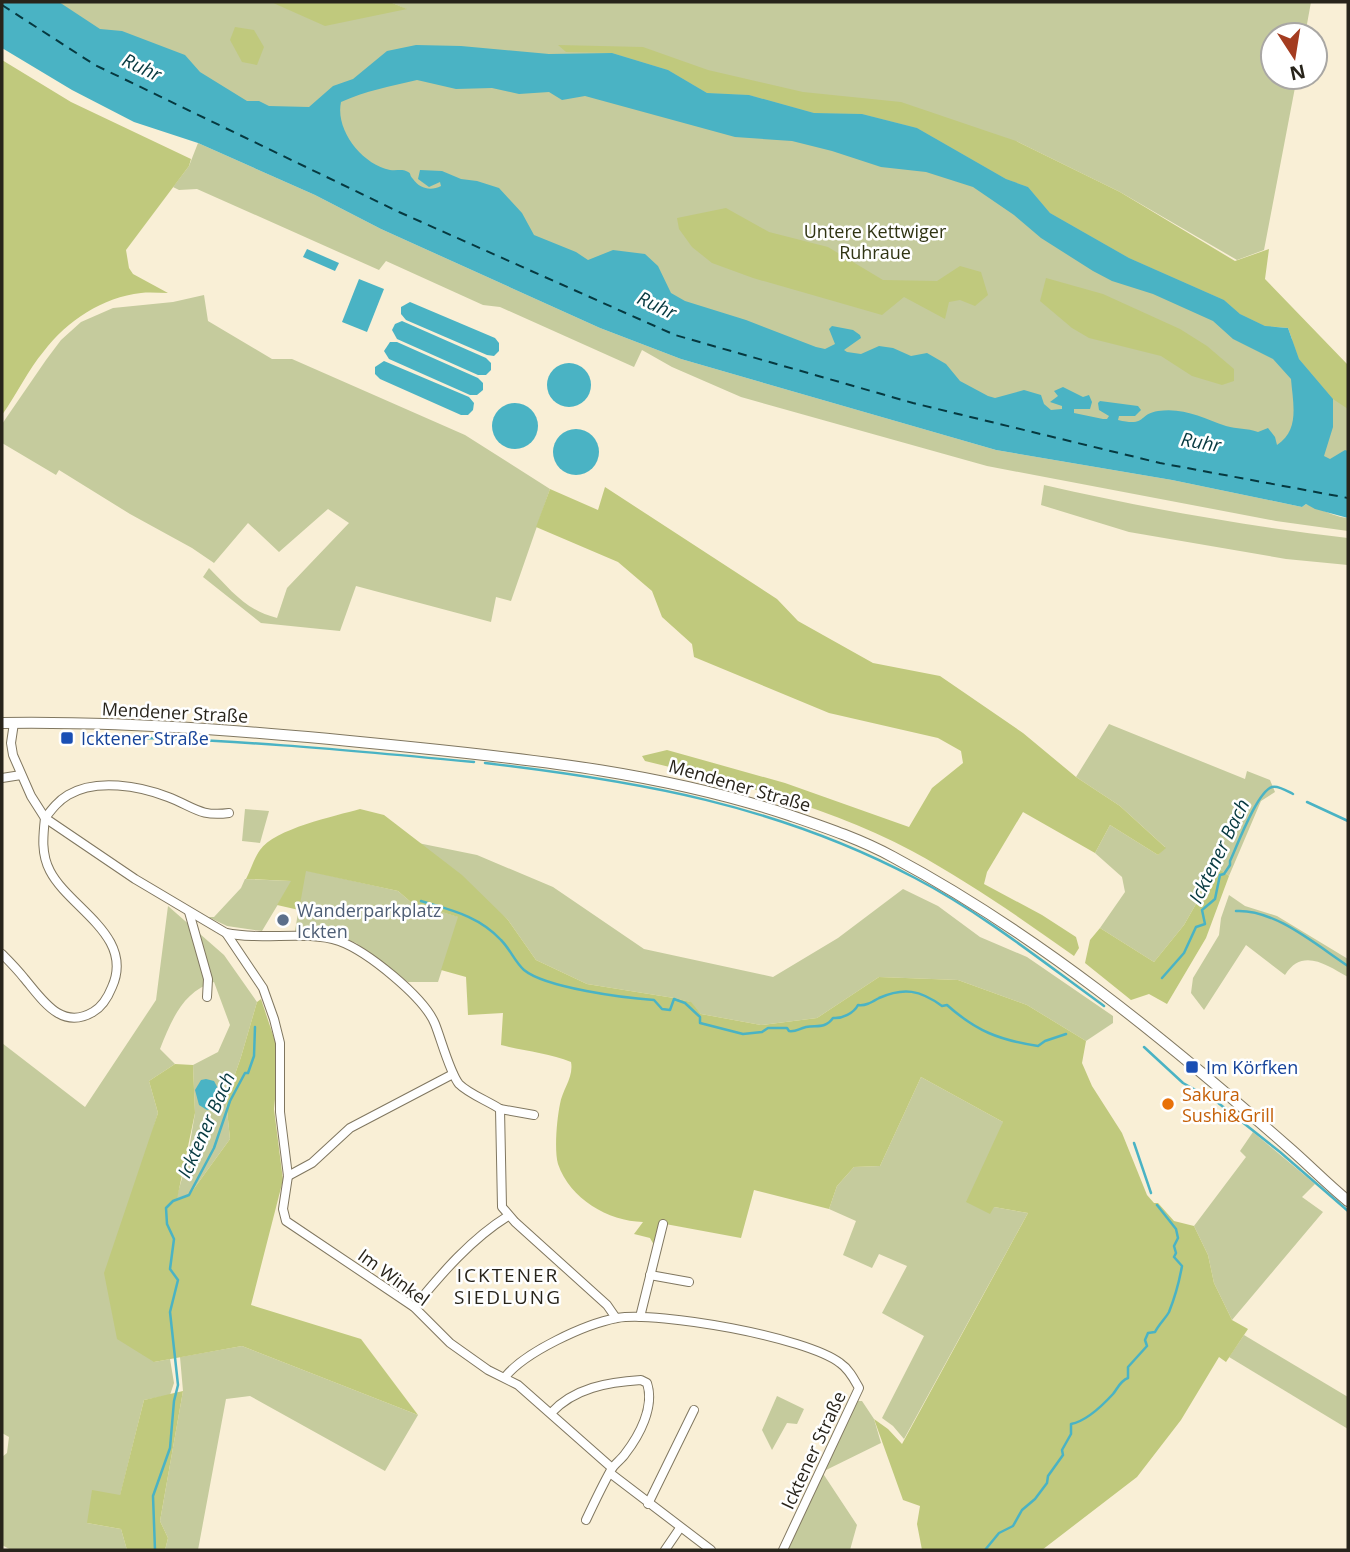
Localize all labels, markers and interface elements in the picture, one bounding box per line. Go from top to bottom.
north arrow [1259,21,1329,91]
water label: Ruhr [118,47,167,88]
text: N [1287,58,1308,87]
park label: Untere Kettwiger Ruhraue [804,219,947,264]
water label: Ruhr [633,285,682,326]
water label: Ruhr [1179,426,1225,459]
street label: Mendener Straße [101,696,249,728]
place label: Icktener Straße [81,726,209,750]
marker: Icktener Straße [59,730,75,746]
street label: Mendener Straße [666,753,814,817]
water label: Icktener Bach [1182,794,1256,908]
place label: Wanderparkplatz Ickten [297,898,441,943]
marker: Wanderparkplatz Ickten [275,912,291,928]
place label: Im Körfken [1206,1055,1298,1079]
marker: Im Körfken [1184,1059,1200,1075]
water label: Icktener Bach [171,1068,241,1182]
place label: Sakura Sushi&Grill [1182,1082,1274,1127]
marker: Sakura Sushi&Grill [1160,1096,1176,1112]
street label: Im Winkel [353,1243,435,1311]
district label: ICKTENER SIEDLUNG [454,1262,562,1310]
street label: Icktener Straße [775,1387,851,1513]

